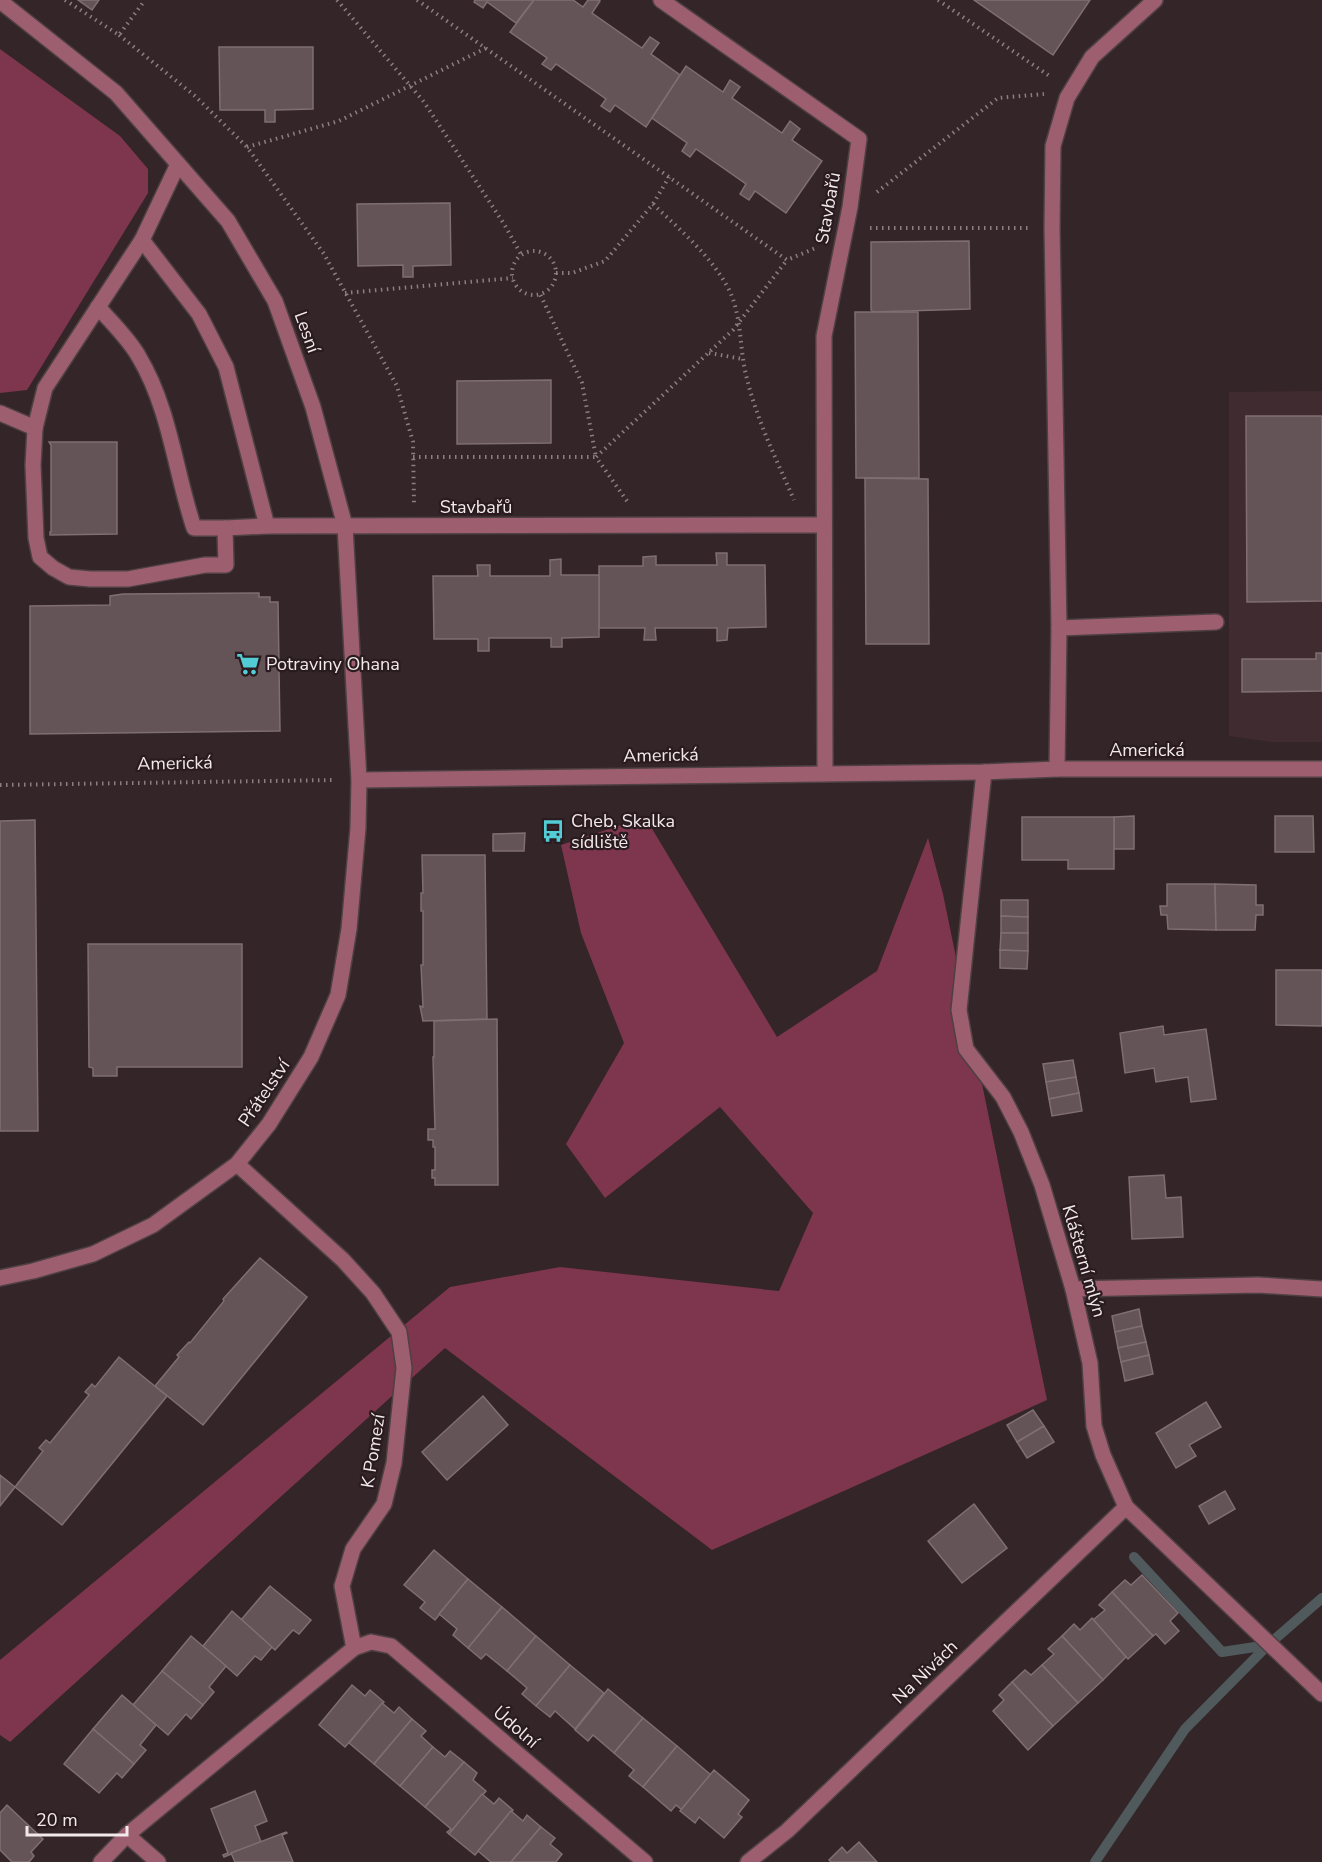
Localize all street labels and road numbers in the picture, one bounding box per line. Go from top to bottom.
street label: Stavbařů [810,170,846,246]
street label: Lesní [288,308,326,357]
street label: Stavbařů [440,495,512,519]
street label: Americká [1109,738,1185,762]
street label: Americká [623,742,699,768]
street label: Americká [137,750,213,776]
street label: Přátelství [233,1054,296,1131]
street label: Klášterní mlýn [1056,1202,1112,1320]
street label: K Pomezí [355,1412,391,1490]
street label: Na Nivách [887,1635,963,1709]
street label: Údolní [488,1700,545,1754]

